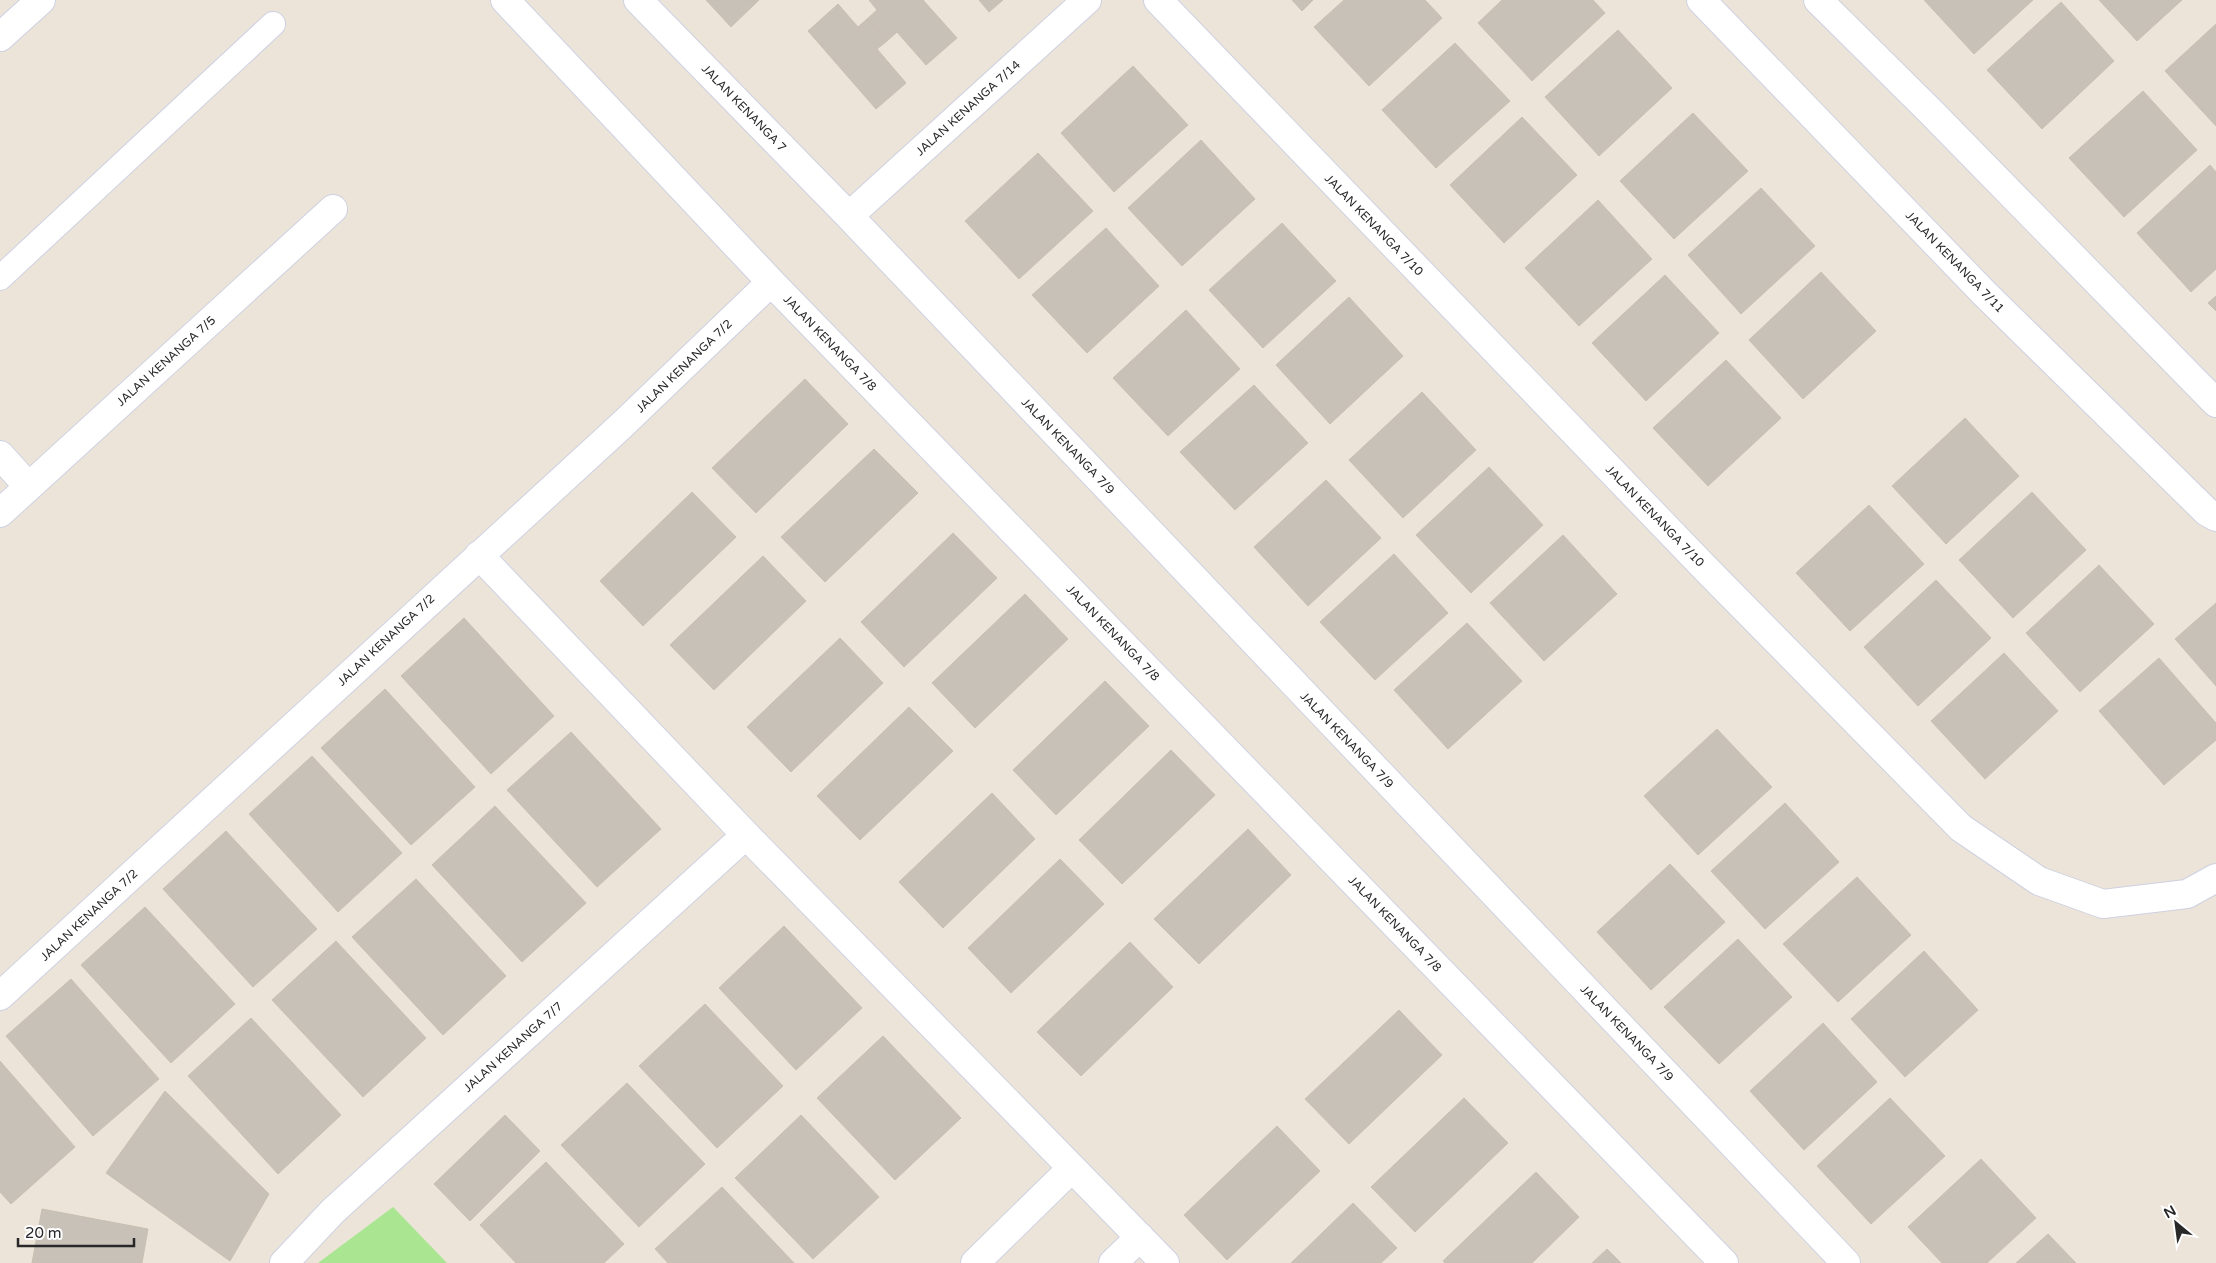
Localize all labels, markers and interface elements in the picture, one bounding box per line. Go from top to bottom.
street label: JALAN KENANGA 7/14 [913,57,1023,159]
street label: JALAN KENANGA 7 [699,62,789,154]
street label: JALAN KENANGA 7/10 [1322,171,1426,279]
street label: JALAN KENANGA 7/11 [1903,208,2007,316]
street label: JALAN KENANGA 7/8 [781,292,879,394]
street label: JALAN KENANGA 7/5 [114,313,218,409]
street label: JALAN KENANGA 7/2 [633,316,735,416]
street label: JALAN KENANGA 7/9 [1018,395,1118,497]
street label: JALAN KENANGA 7/10 [1603,462,1707,570]
street label: JALAN KENANGA 7/8 [1064,582,1162,684]
street label: JALAN KENANGA 7/2 [334,591,438,689]
street label: JALAN KENANGA 7/9 [1297,689,1397,791]
street label: JALAN KENANGA 7/2 [37,866,141,964]
street label: JALAN KENANGA 7/8 [1346,873,1444,975]
street label: JALAN KENANGA 7/9 [1577,982,1677,1084]
street label: JALAN KENANGA 7/7 [461,999,565,1095]
north arrow [2151,1198,2201,1248]
text: N [2161,1202,2179,1222]
scale bar [18,1216,134,1248]
text: 20 m [25,1224,62,1242]

